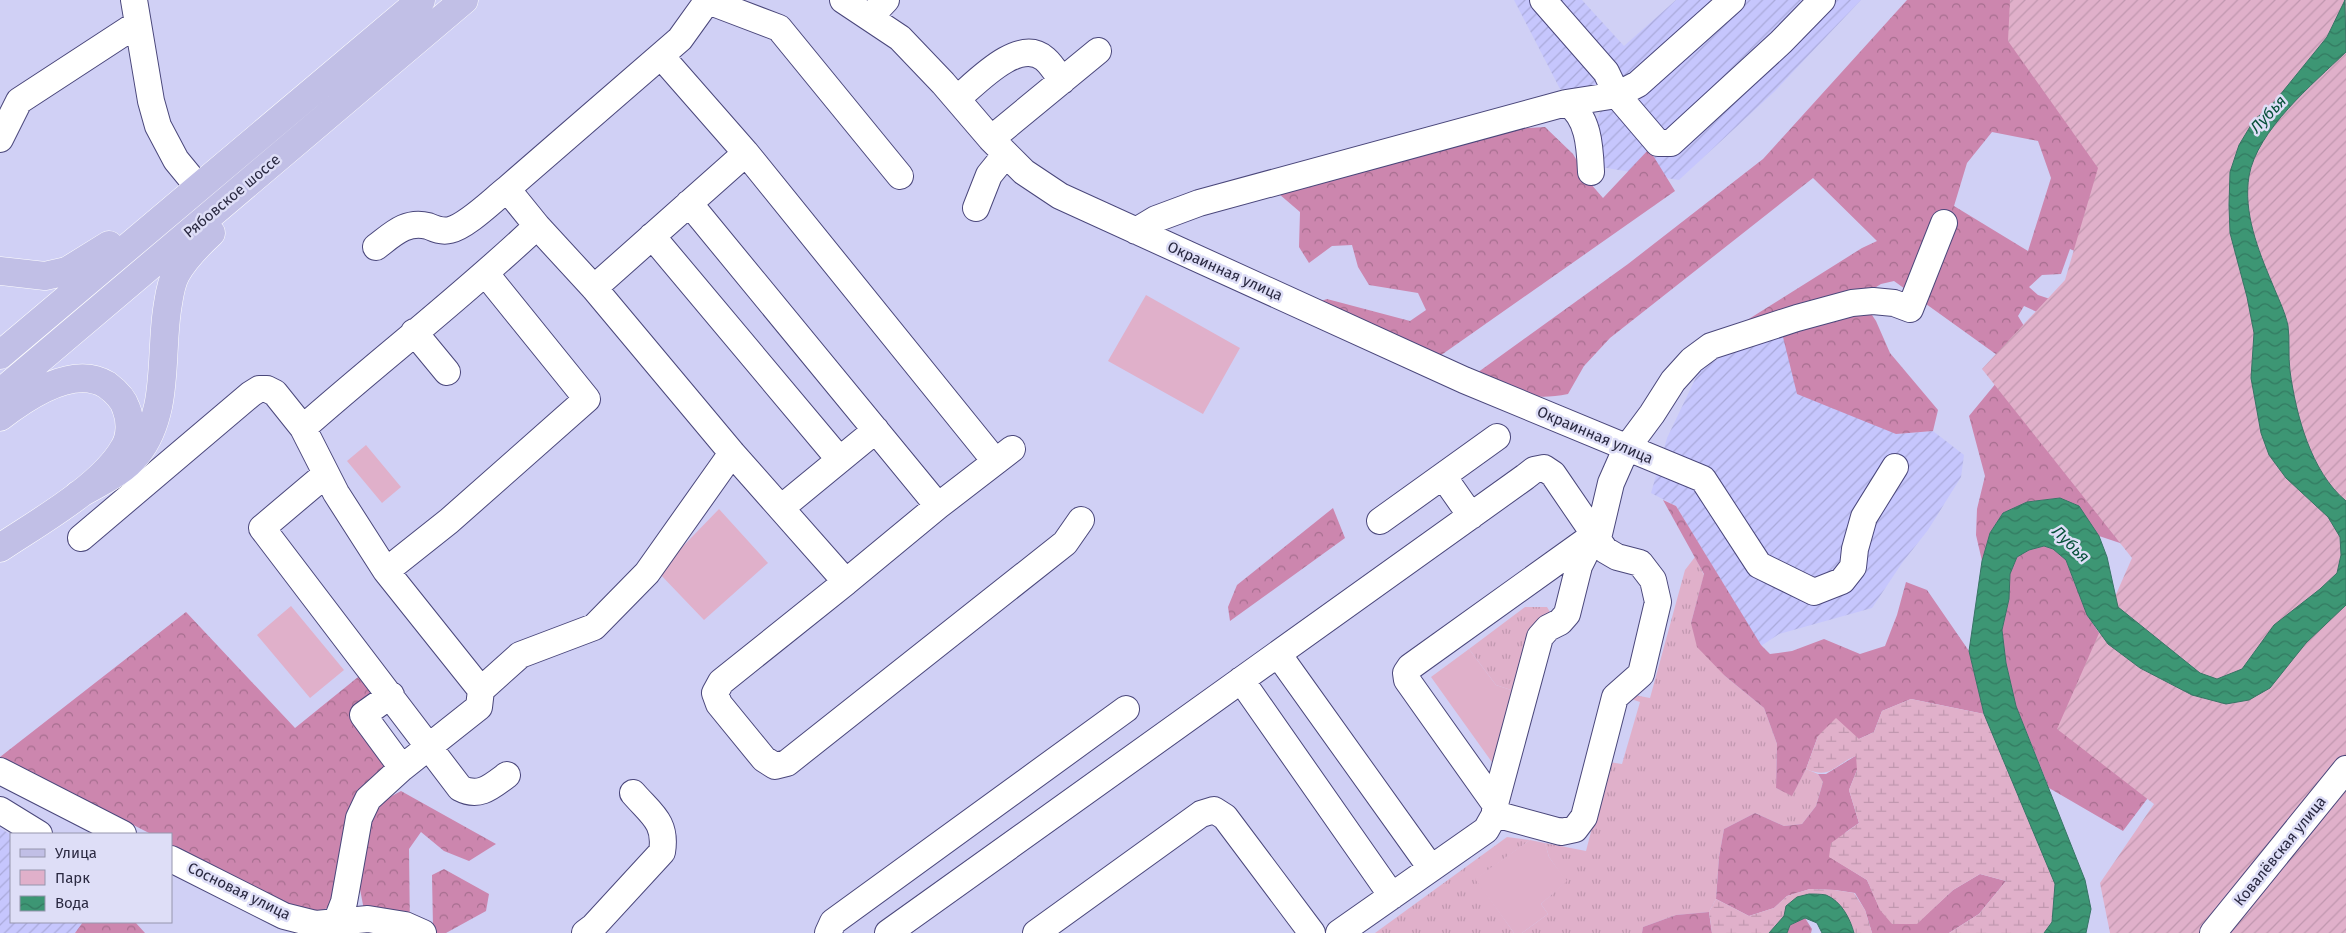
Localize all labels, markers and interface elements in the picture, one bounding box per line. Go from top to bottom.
water label: Лубья [2245,91,2290,137]
street label: Рябовское шоссе [180,150,284,242]
street label: Окраинная улица [1165,238,1285,304]
street label: Окраинная улица [1534,402,1656,468]
water label: Лубья [2048,521,2094,566]
street label: Ковалёвская улица [2230,792,2330,910]
legend [10,833,172,923]
text: Улица [55,844,97,862]
street label: Сосновая улица [185,858,293,924]
text: Парк [55,869,90,887]
text: Вода [55,894,89,912]

